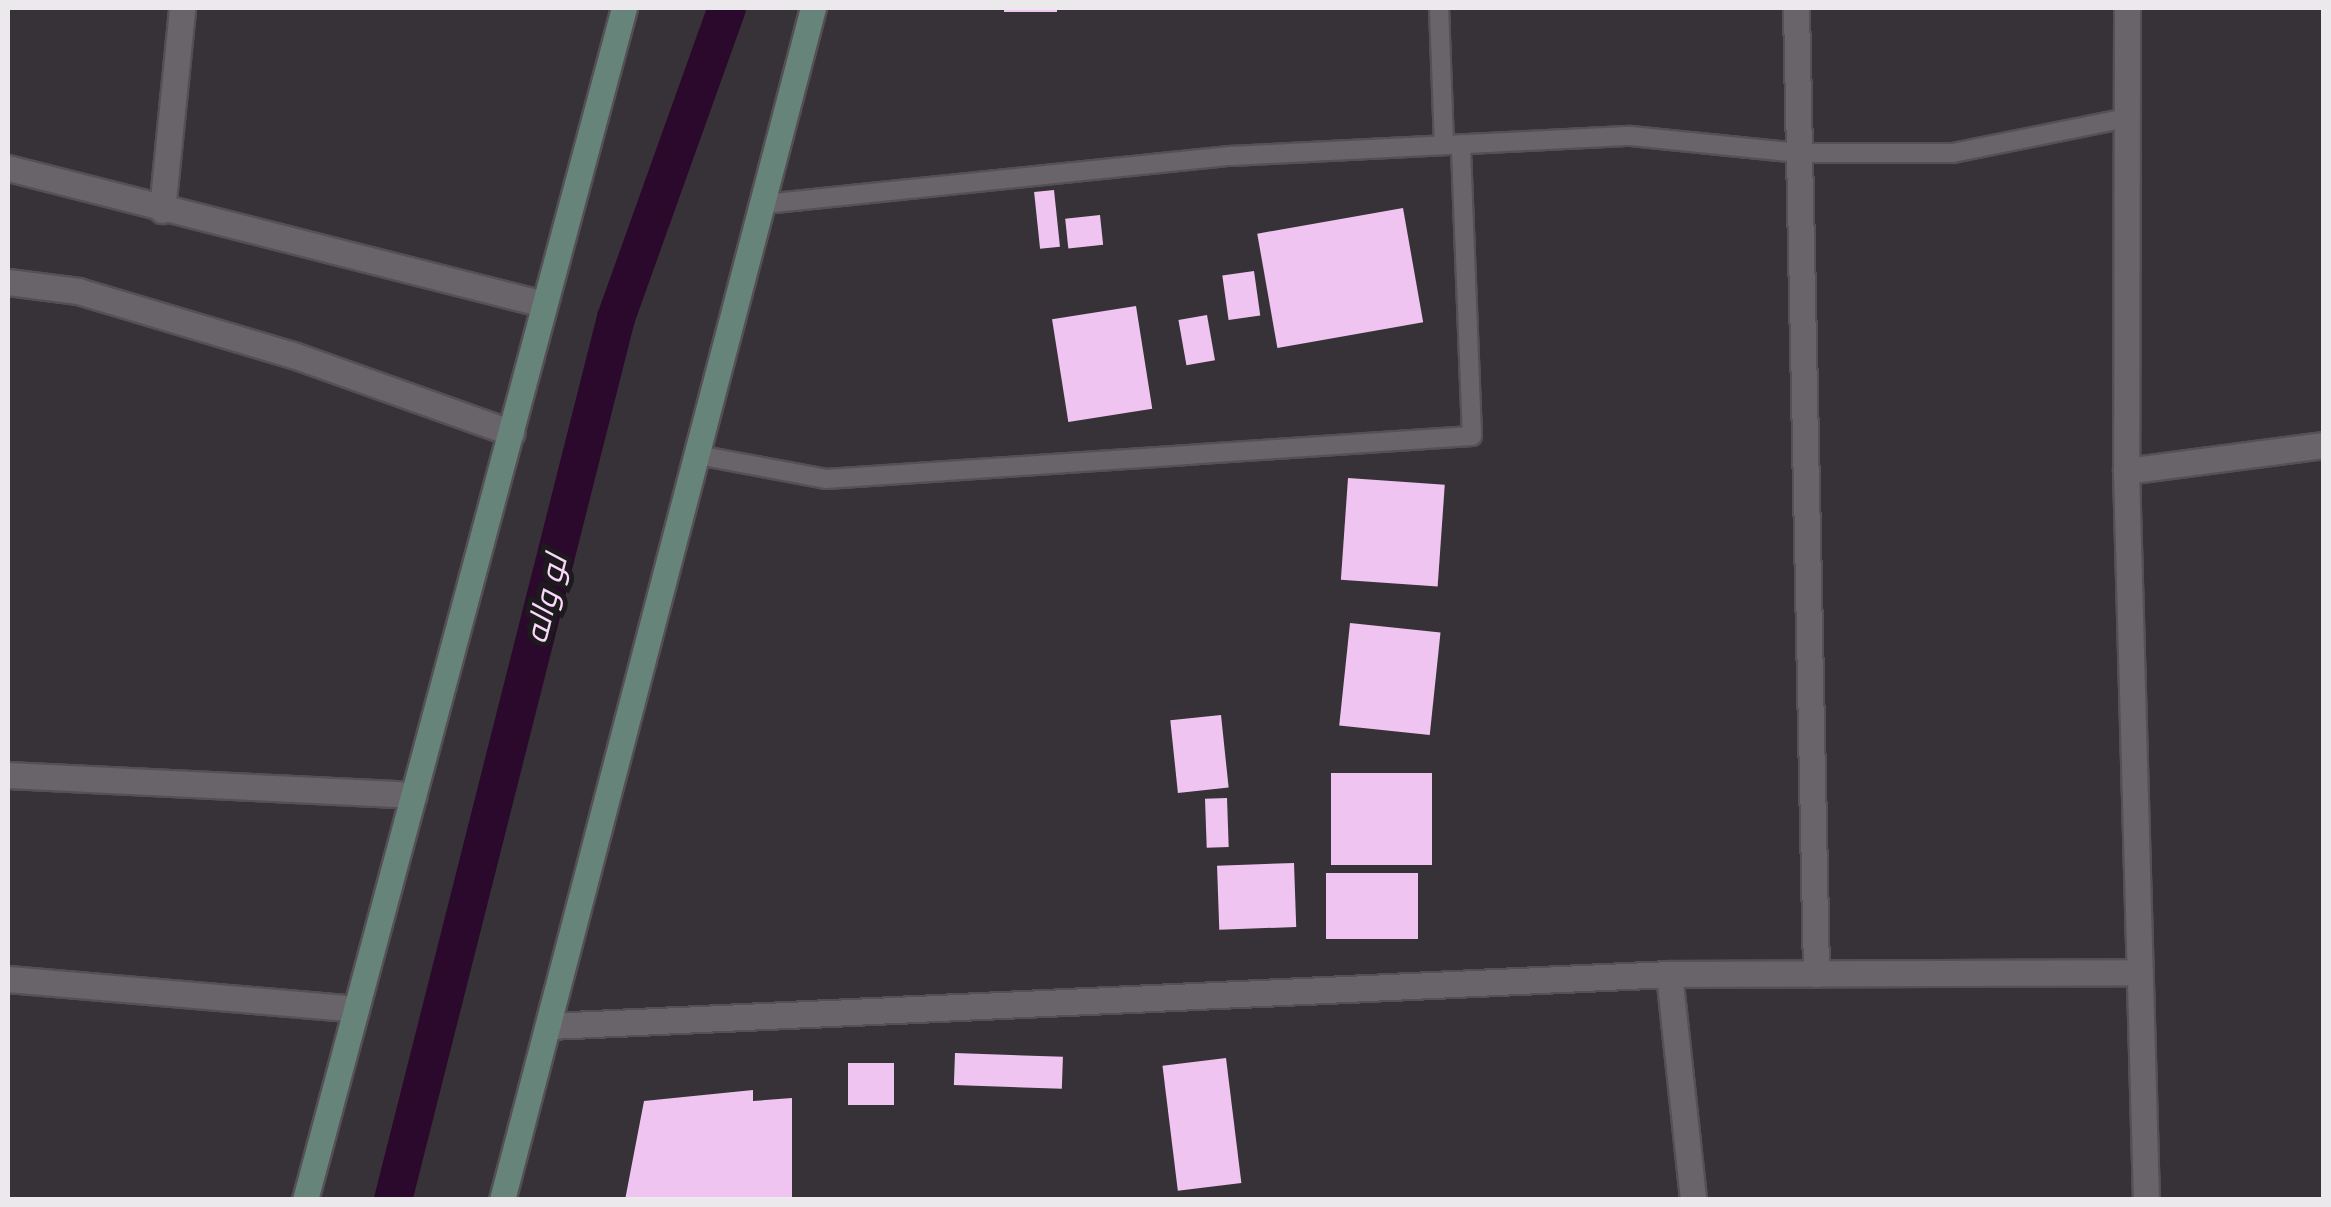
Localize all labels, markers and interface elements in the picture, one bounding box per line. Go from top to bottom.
water label: لو واله [516,551,574,647]

